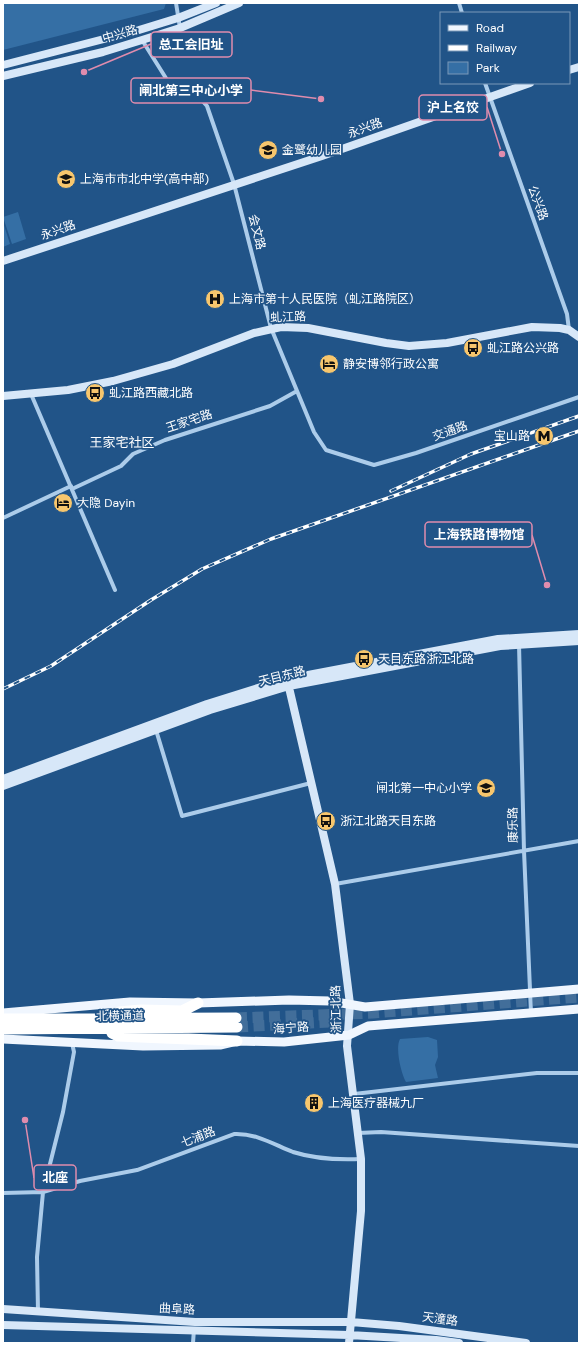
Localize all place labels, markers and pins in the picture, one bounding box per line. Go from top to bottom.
callout: 总工会旧址 [151,32,232,57]
callout: 闸北第三中心小学 [131,78,251,103]
callout: 沪上名饺 [419,95,487,120]
school or university icon: 金鹭幼儿园 [257,139,279,161]
place label: 金鹭幼儿园 [282,142,342,158]
school or university icon: 上海市市北中学(高中部) [55,168,77,190]
place label: 上海市市北中学(高中部) [80,171,209,187]
hospital icon: 上海市第十人民医院（虬江路院区） [204,288,226,310]
place label: 上海市第十人民医院（虬江路院区） [229,291,421,307]
bus stop icon: 虬江路公兴路 [462,337,484,359]
place label: 虬江路公兴路 [487,340,559,356]
hotel icon: 静安博邻行政公寓 [318,353,340,375]
place label: 静安博邻行政公寓 [343,356,439,372]
bus stop icon: 虬江路西藏北路 [84,382,106,404]
place label: 虬江路西藏北路 [109,385,193,401]
metro station icon: 宝山路 [533,425,555,447]
place label: 宝山路 [494,428,530,444]
hotel icon: 大隐 Dayin [52,492,74,514]
place label: 大隐 Dayin [77,495,135,511]
callout: 上海铁路博物馆 [425,522,532,547]
bus stop icon: 天目东路浙江北路 [353,648,375,670]
place label: 天目东路浙江北路 [378,651,474,667]
school or university icon: 闸北第一中心小学 [475,777,497,799]
place label: 闸北第一中心小学 [376,780,472,796]
bus stop icon: 浙江北路天目东路 [315,810,337,832]
place label: 浙江北路天目东路 [340,813,436,829]
building icon: 上海医疗器械九厂 [303,1092,325,1114]
place label: 上海医疗器械九厂 [328,1095,424,1111]
callout: 北座 [34,1165,76,1190]

